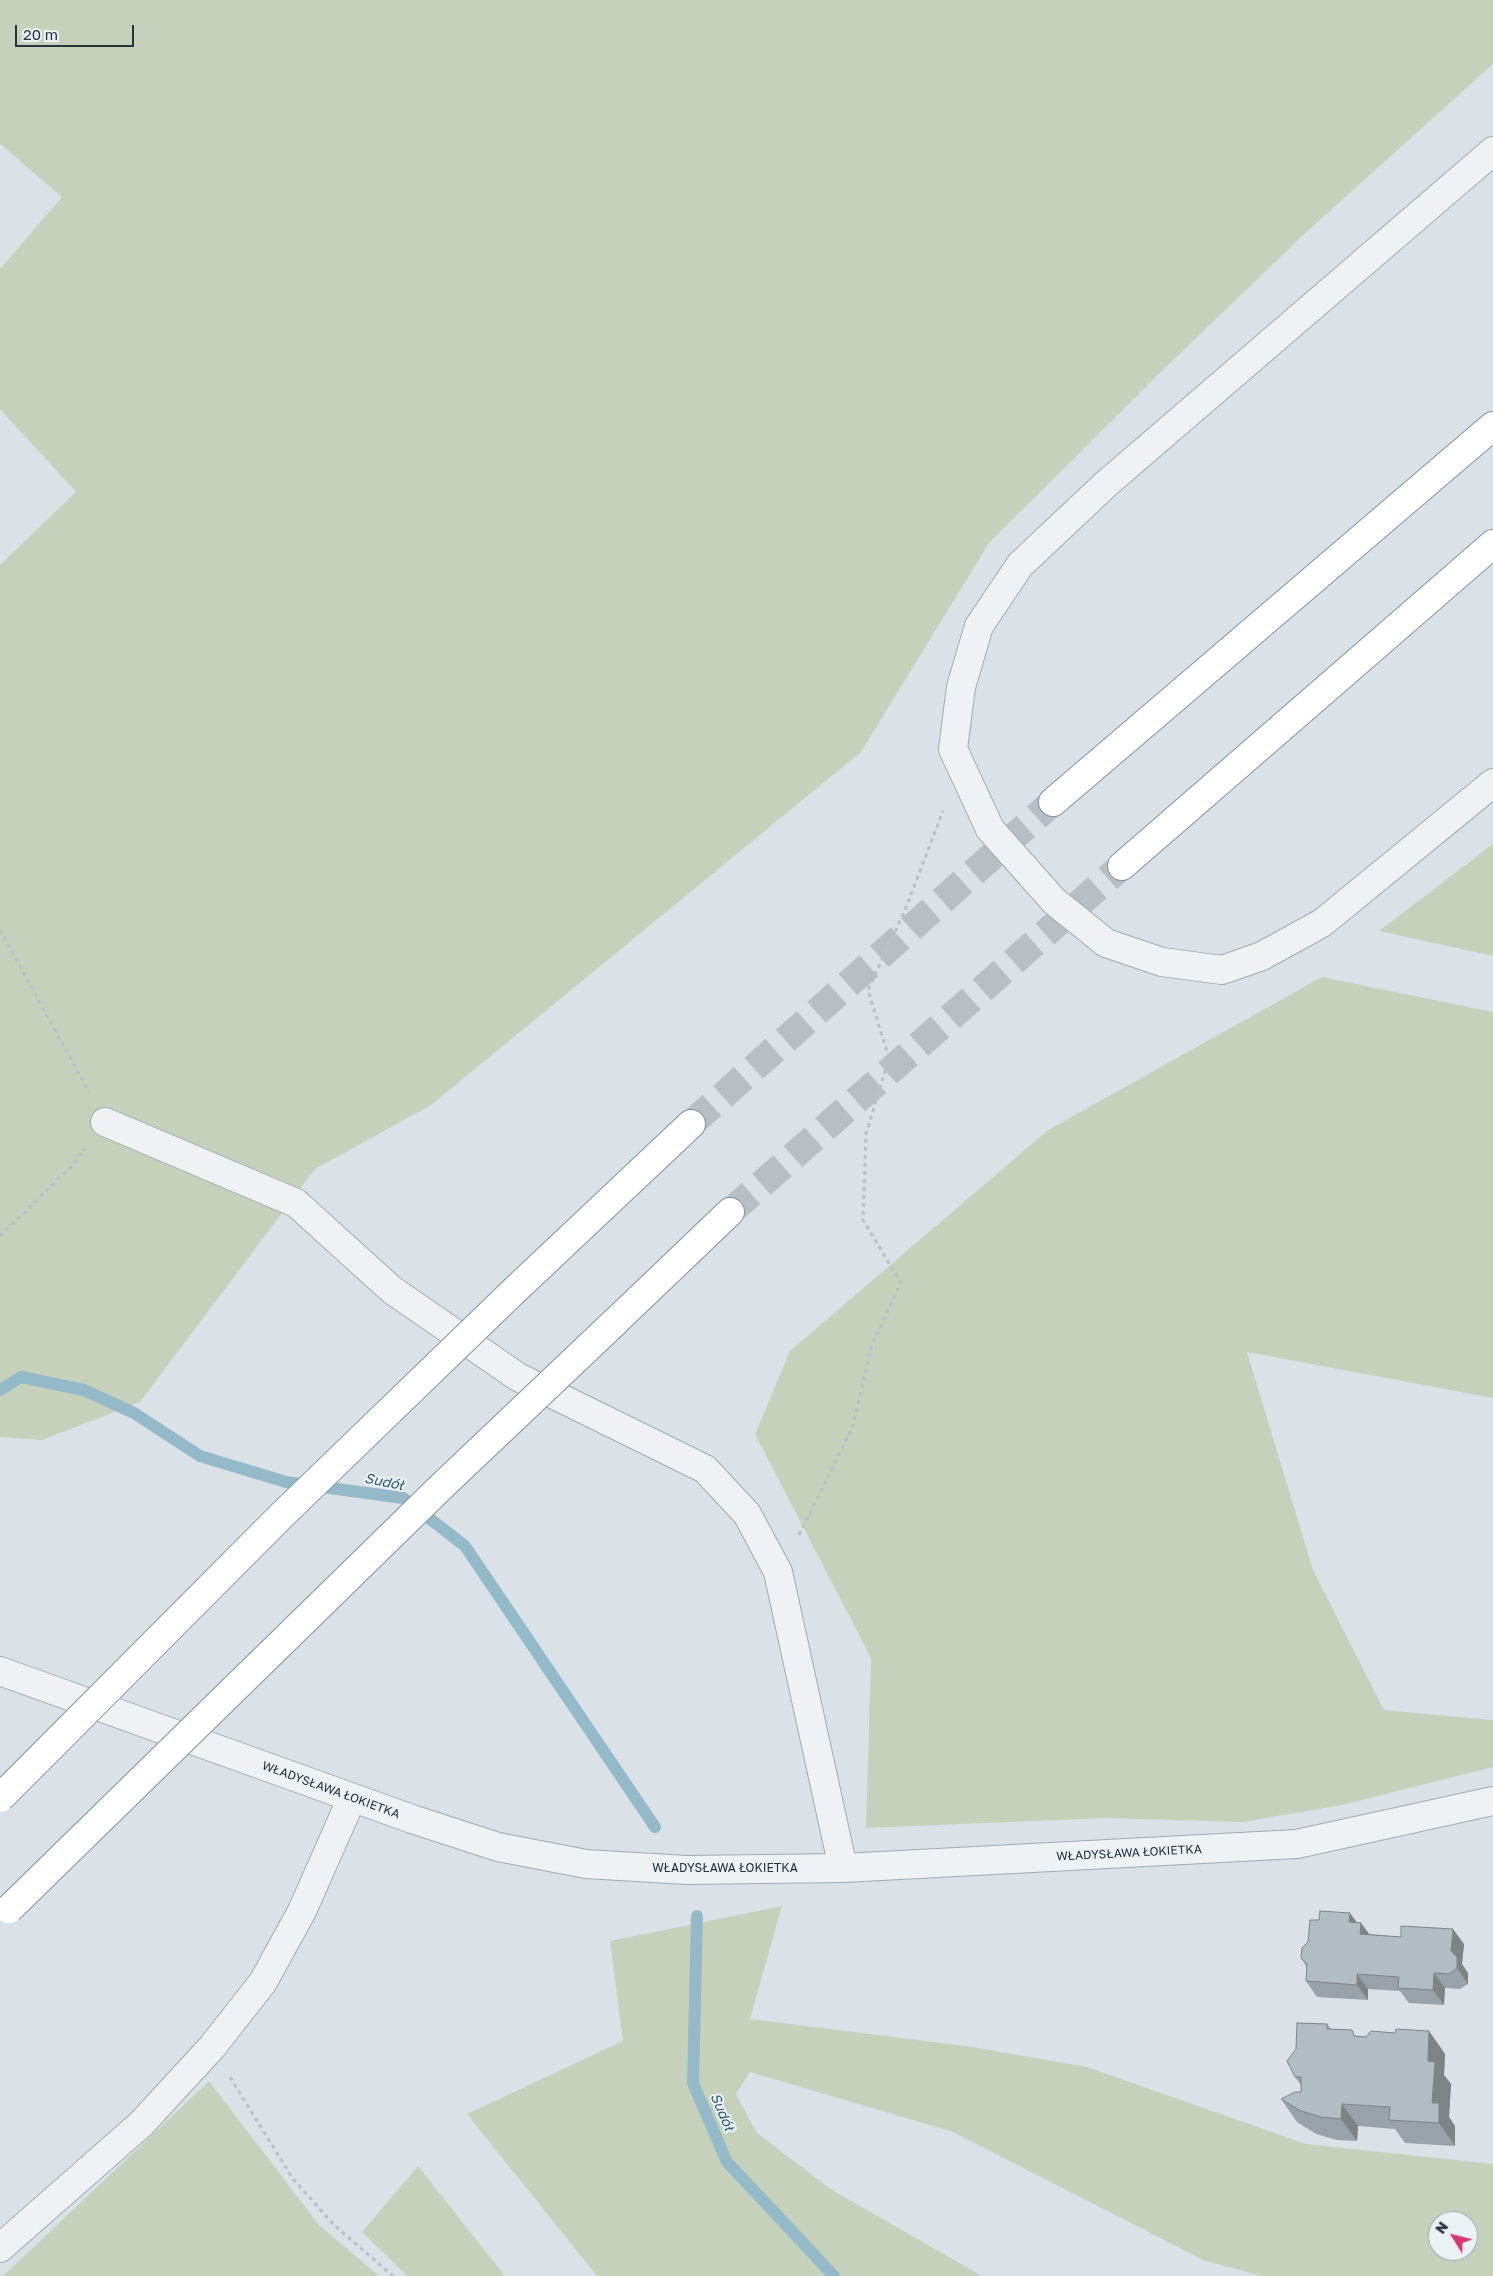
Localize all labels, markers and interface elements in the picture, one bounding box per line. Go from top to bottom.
scale bar [18,15,136,47]
text: 20 m [23,25,58,43]
water label: Sudół [363,1470,405,1494]
street label: WŁADYSŁAWA ŁOKIETKA [260,1758,402,1822]
street label: WŁADYSŁAWA ŁOKIETKA [1056,1842,1202,1864]
street label: WŁADYSŁAWA ŁOKIETKA [652,1861,798,1875]
water label: Sudół [707,2091,737,2133]
north arrow [1428,2211,1478,2261]
text: N [1431,2218,1451,2237]

